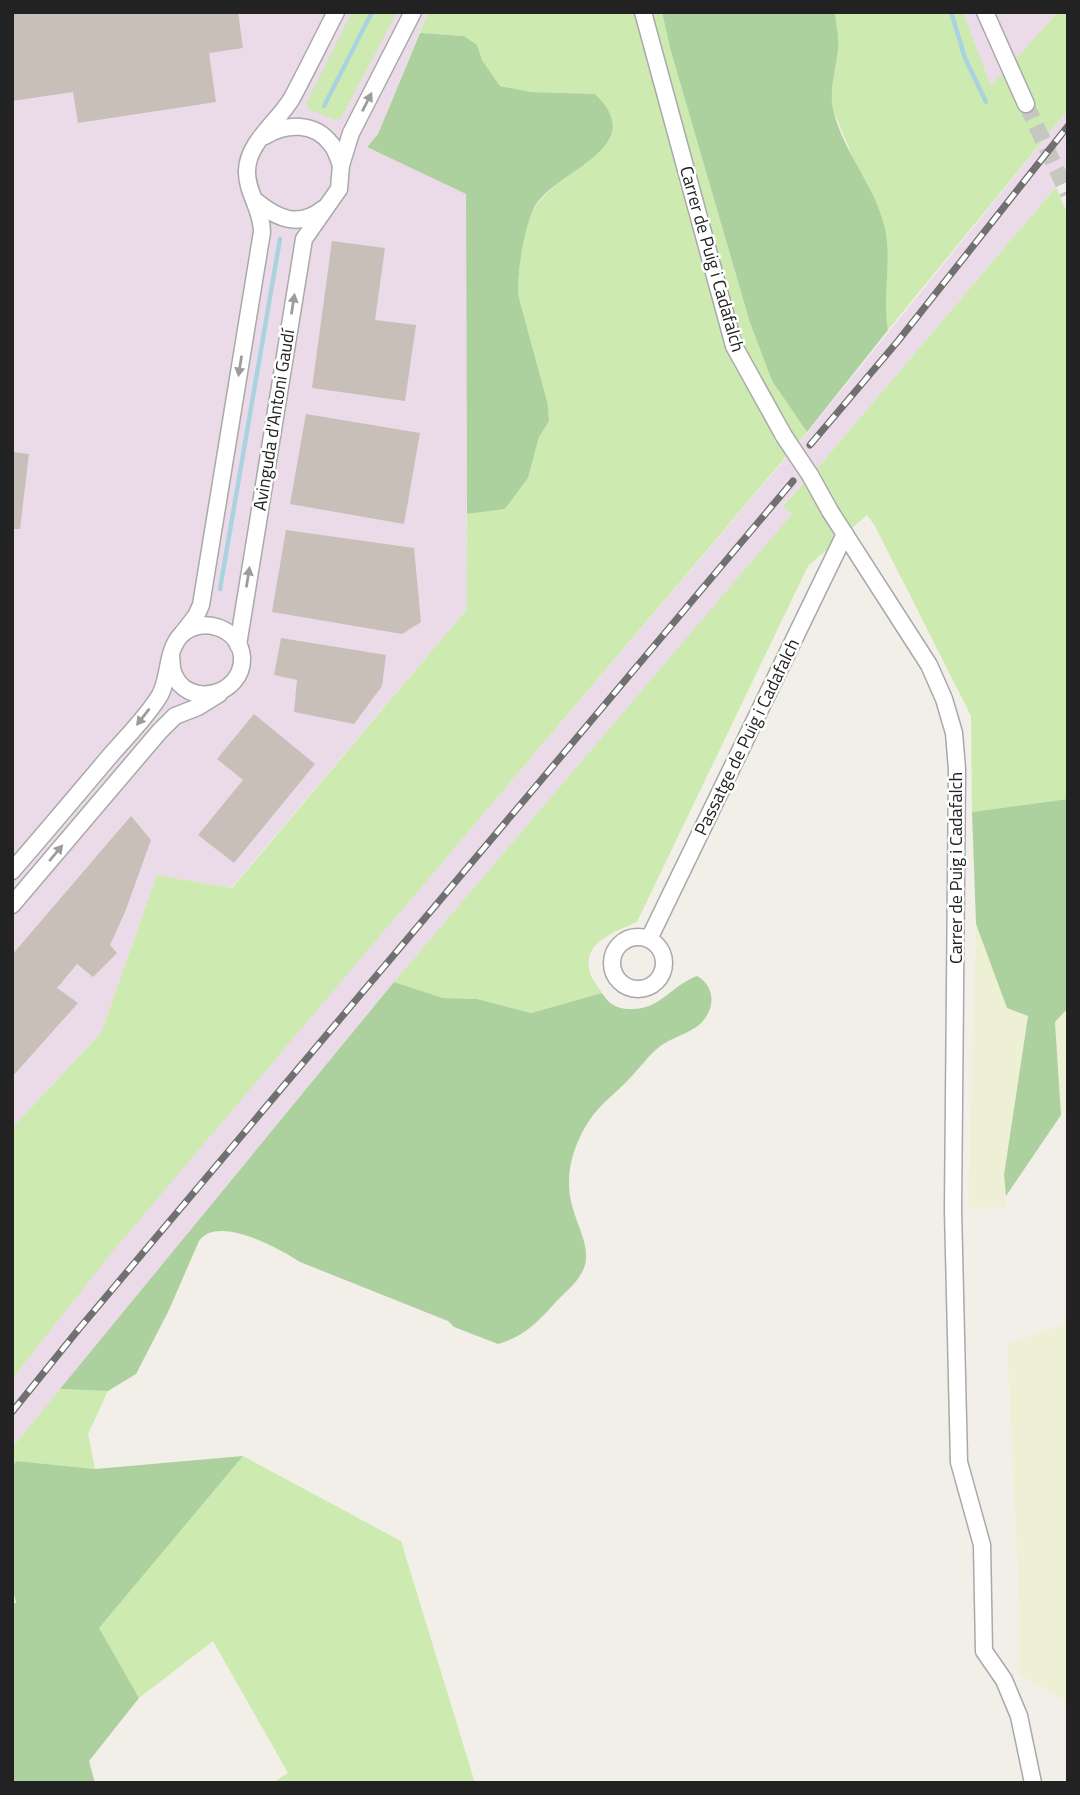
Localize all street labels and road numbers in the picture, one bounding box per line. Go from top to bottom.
street label: Carrer de Puig i Cadafalch [673,163,752,355]
street label: Avinguda d'Antoni Gaudí [246,325,302,513]
street label: Passatge de Puig i Cadafalch [687,634,806,840]
street label: Carrer de Puig i Cadafalch [942,772,969,964]

